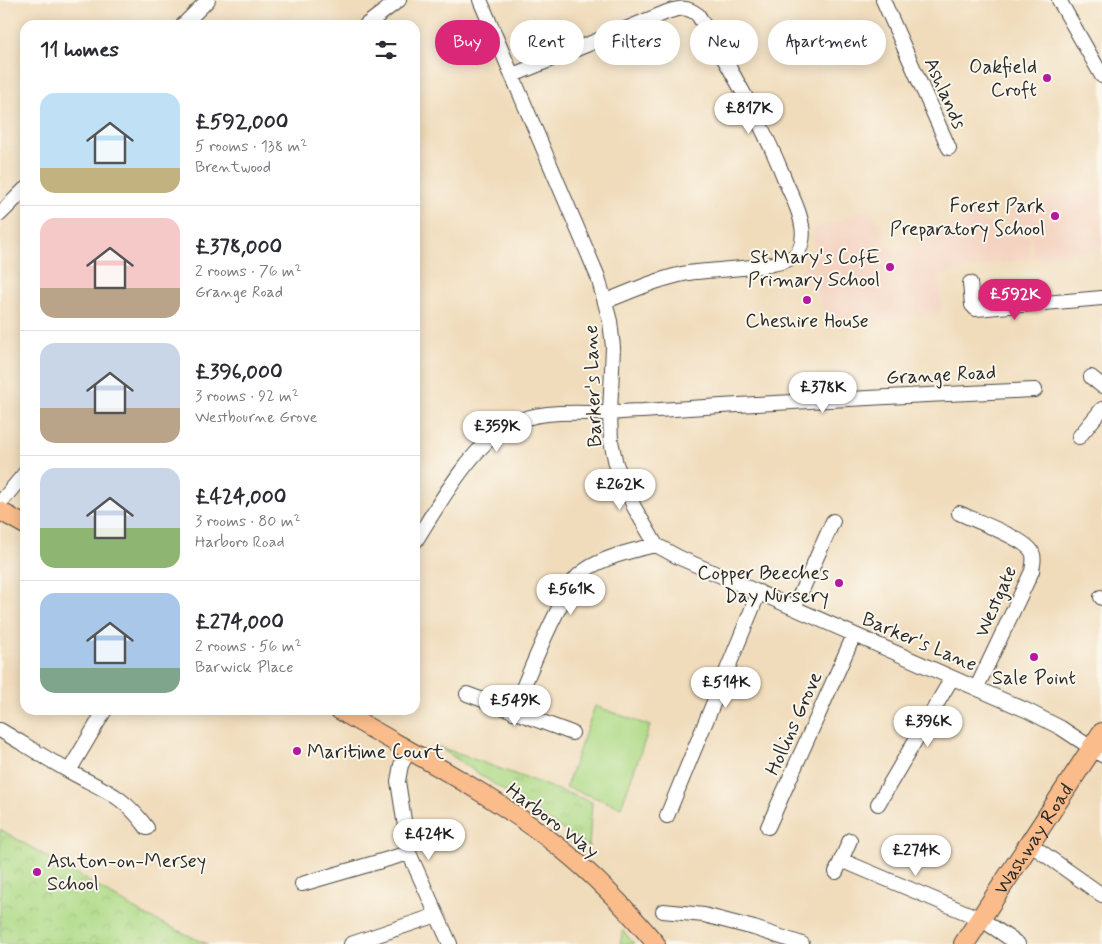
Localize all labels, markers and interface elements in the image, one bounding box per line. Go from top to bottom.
chip: Buy [435,20,500,65]
chip: Rent [510,20,584,65]
chip: Filters [594,20,680,65]
chip: New [690,20,758,65]
chip: Apartment [768,20,886,65]
text: 11 homes [40,36,119,64]
icon: filters [372,36,400,64]
street label: Ashlands [917,54,972,134]
place label: Oakfield Croft [969,54,1037,104]
marker: Oakfield Croft [1041,72,1053,84]
pin: £817K [714,92,784,135]
text: £817K [725,98,773,119]
text: £592,000 [195,108,288,136]
icon: home [80,113,140,173]
text: 5 rooms · 138 m² [195,136,307,157]
text: Brentwood [195,157,271,178]
place label: Forest Park Preparatory School [890,193,1045,243]
marker: Forest Park Preparatory School [1049,210,1061,222]
text: £378,000 [195,233,282,261]
icon: home [80,238,140,298]
place label: St Mary's CofE Primary School [748,244,880,294]
text: 2 rooms · 76 m² [195,261,302,282]
marker: St Mary's CofE Primary School [884,261,896,273]
pin: £592K [980,278,1050,321]
text: Grange Road [195,282,283,303]
text: £592K [989,284,1041,305]
marker: Cheshire House [801,294,813,306]
place label: Cheshire House [745,308,869,335]
street label: Barker's Lane [578,324,609,448]
text: £396,000 [195,358,283,386]
street label: Grange Road [885,359,997,392]
icon: home [80,363,140,423]
pin: £378K [788,372,858,414]
text: £378K [800,377,846,398]
text: 3 rooms · 92 m² [195,386,299,407]
text: Westbourne Grove [195,407,317,428]
pin: £359K [462,410,532,453]
text: £359K [474,416,520,437]
pin: £262K [585,468,655,511]
text: £262K [596,474,644,495]
text: £424,000 [195,483,286,511]
icon: home [80,488,140,548]
text: 3 rooms · 80 m² [195,511,301,532]
text: Harboro Road [195,532,285,553]
place label: Copper Beeches Day Nursery [697,560,829,610]
street label: Westgate [969,562,1024,642]
pin: £561K [536,574,606,616]
marker: Copper Beeches Day Nursery [833,577,845,589]
text: £561K [547,579,595,600]
street label: Barker's Lane [858,606,981,679]
text: £274,000 [195,608,284,636]
icon: home [80,613,140,673]
text: 2 rooms · 56 m² [195,636,302,657]
marker: Sale Point [1028,651,1040,663]
text: Barwick Place [195,657,293,678]
place label: Sale Point [992,665,1076,692]
pin: £514K [691,666,761,709]
street label: Hollins Grove [759,667,829,780]
text: £514K [702,672,750,693]
pin: £549K [480,684,550,727]
text: £549K [490,690,540,711]
pin: £396K [893,706,963,748]
text: £396K [905,711,951,732]
place label: Maritime Court [307,739,445,766]
marker: Maritime Court [291,745,303,757]
street label: Harboro Way [500,777,604,865]
street label: Washway Road [988,778,1081,900]
pin: £424K [394,818,464,861]
text: £424K [404,824,454,845]
pin: £274K [881,834,951,877]
text: £274K [892,840,940,861]
place label: Ashton-on-Mersey School [47,848,206,898]
marker: Ashton-on-Mersey School [31,866,43,878]

